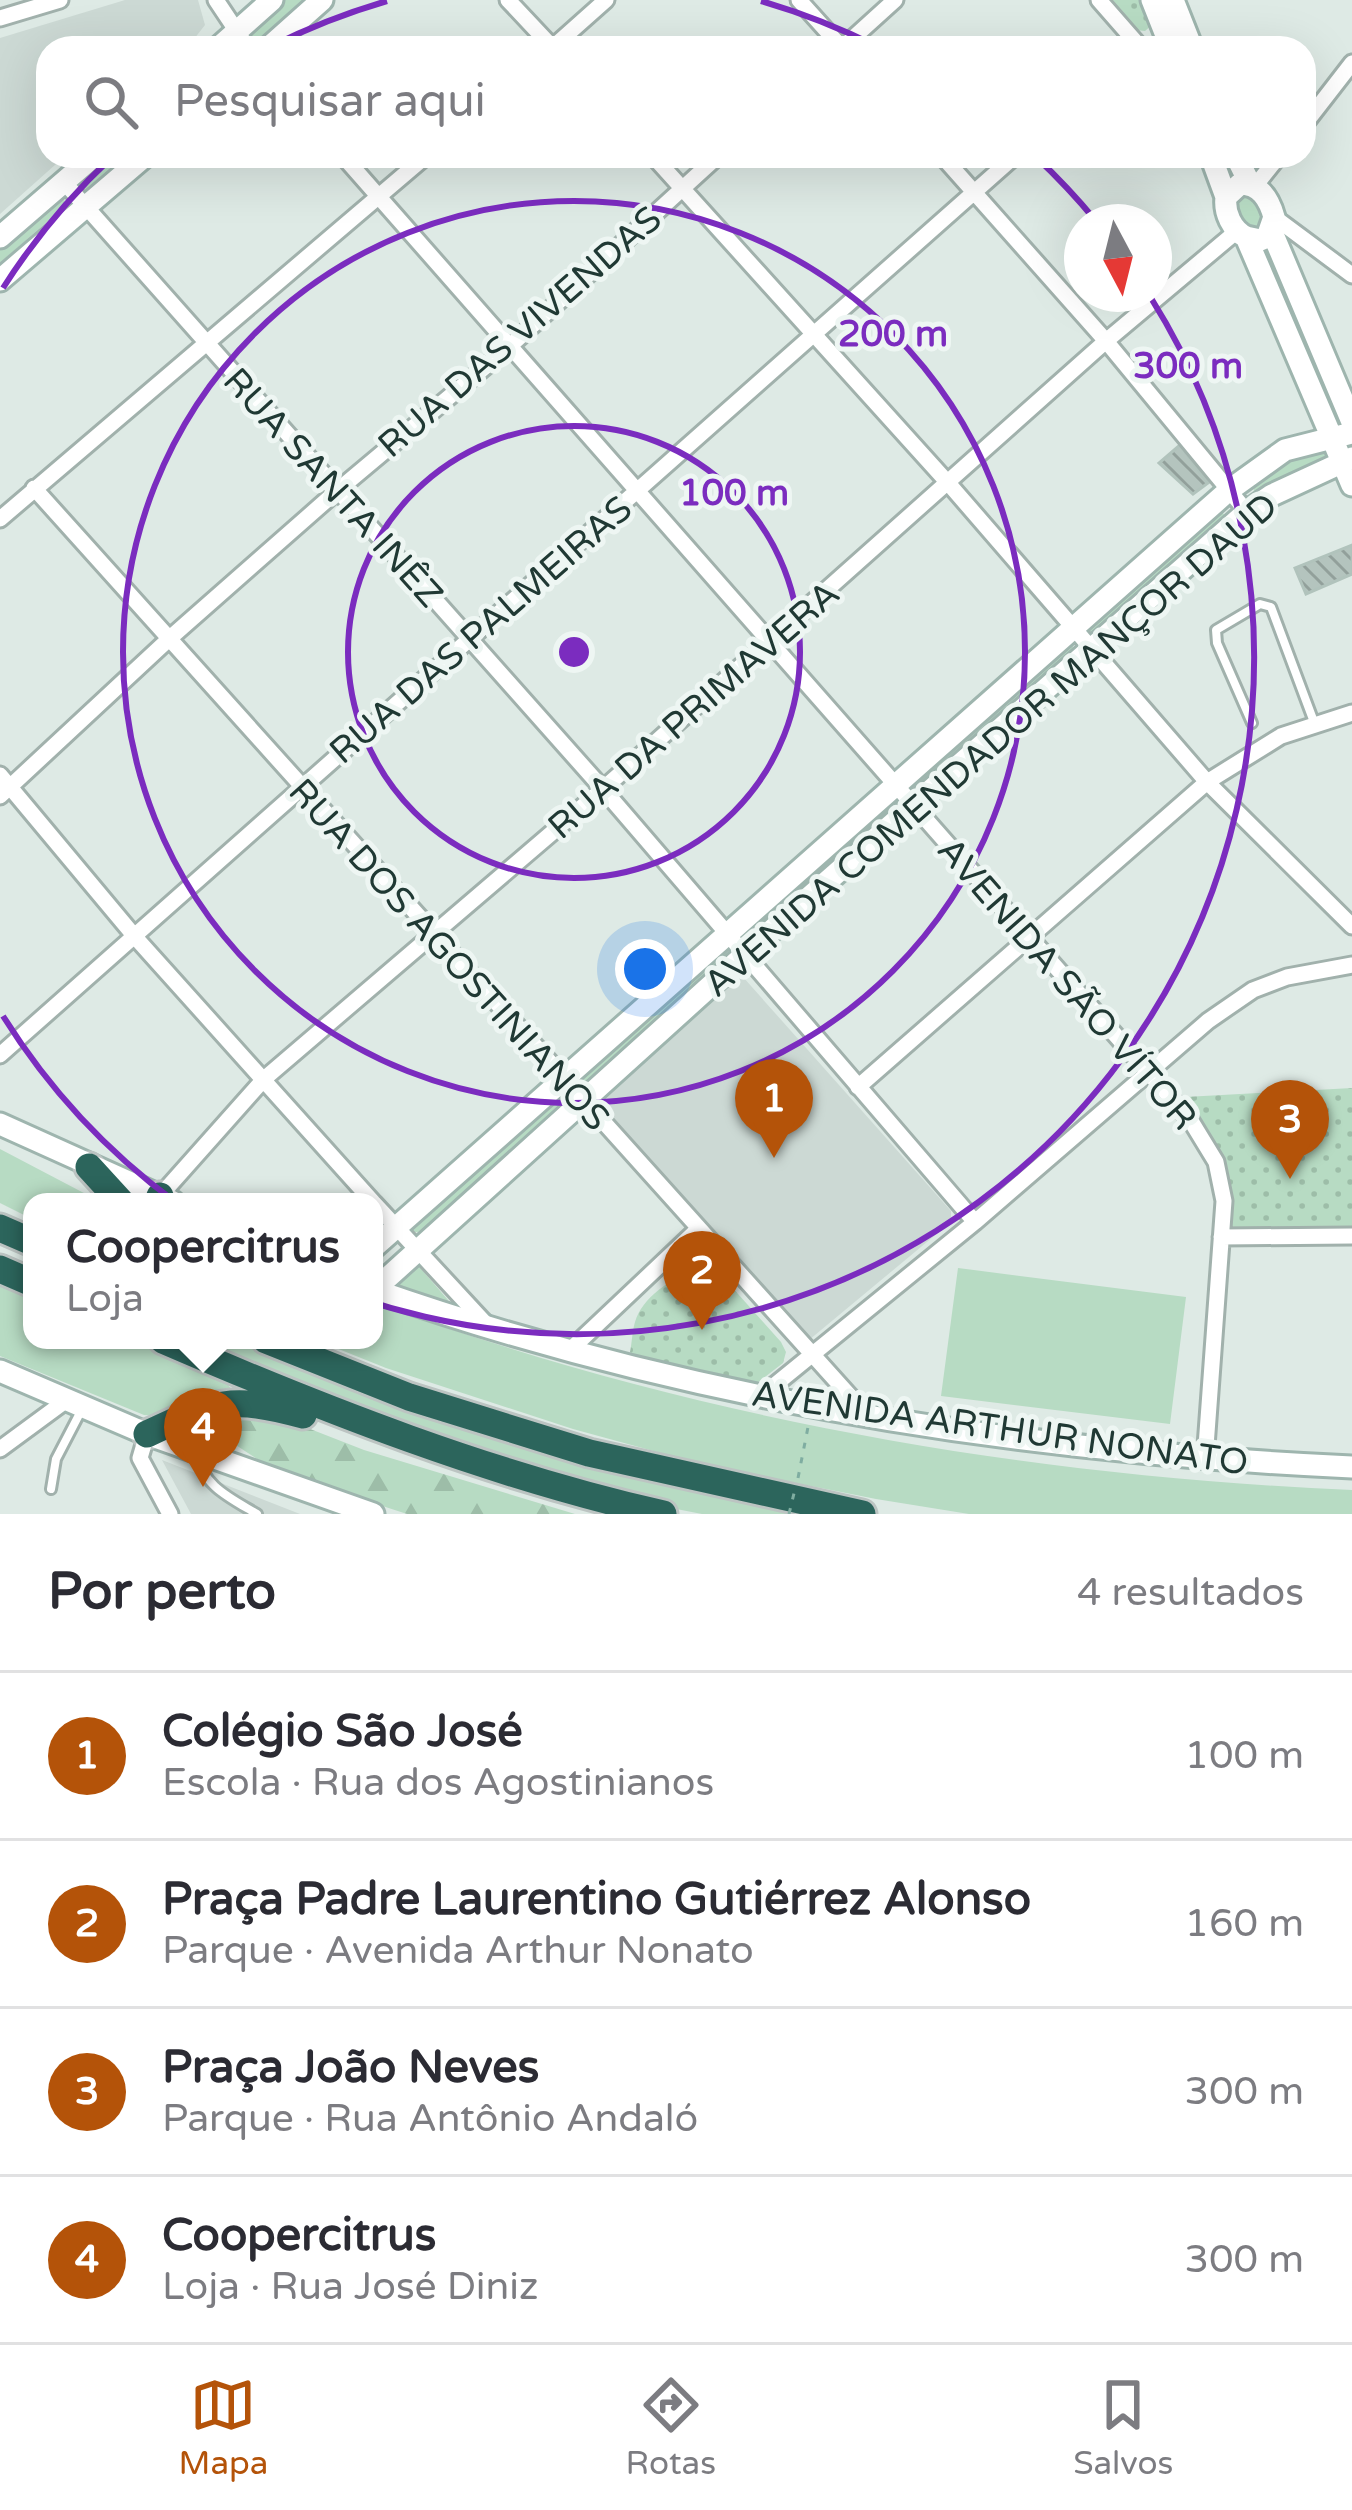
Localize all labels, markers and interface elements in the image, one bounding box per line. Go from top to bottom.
search box [36,36,1316,168]
icon: search [78,69,144,135]
text: Pesquisar aqui [174,75,486,129]
street label: RUA DAS VIVENDAS [370,198,670,467]
north arrow [1064,204,1172,312]
text: 200 m [838,313,948,356]
text: 300 m [1133,345,1243,388]
street label: RUA SANTA INÊZ [214,359,452,617]
text: 100 m [679,472,789,515]
street label: AVENIDA COMENDADOR MANÇOR DAUD [695,484,1287,1006]
street label: RUA DAS PALMEIRAS [321,487,641,773]
street label: RUA DA PRIMAVERA [540,572,848,848]
centre of rings [553,631,595,673]
street label: RUA DOS AGOSTINIANOS [280,770,618,1140]
street label: AVENIDA SÃO VÍTOR [928,829,1206,1139]
your location [615,939,675,999]
pin: 1 [735,1059,813,1158]
pin: 3 [1251,1080,1329,1179]
popup [23,1193,383,1349]
text: Coopercitrus [66,1221,340,1275]
pin: 2 [663,1231,741,1330]
text: Loja [66,1275,144,1322]
street label: AVENIDA ARTHUR NONATO [749,1372,1251,1485]
pin: 4 [164,1388,242,1487]
text: Por perto [48,1561,276,1623]
text: 4 resultados [1077,1569,1304,1616]
text: Colégio São José [162,1705,523,1759]
text: 1 [75,1732,99,1779]
text: 100 m [1185,1732,1304,1779]
text: Escola · Rua dos Agostinianos [162,1759,714,1806]
text: Praça Padre Laurentino Gutiérrez Alonso [162,1873,1031,1927]
text: 2 [75,1900,99,1947]
text: 160 m [1185,1900,1304,1947]
text: Parque · Avenida Arthur Nonato [162,1927,754,1974]
text: Praça João Neves [162,2041,539,2095]
text: 3 [75,2068,99,2115]
text: 300 m [1185,2068,1304,2115]
text: Parque · Rua Antônio Andaló [162,2095,698,2142]
text: Coopercitrus [162,2209,436,2263]
text: 4 [75,2236,99,2283]
text: 300 m [1185,2236,1304,2283]
text: Loja · Rua José Diniz [162,2263,538,2310]
tab: Mapa [179,2372,268,2483]
tab: Rotas [626,2372,716,2483]
tab: Salvos [1073,2372,1173,2483]

